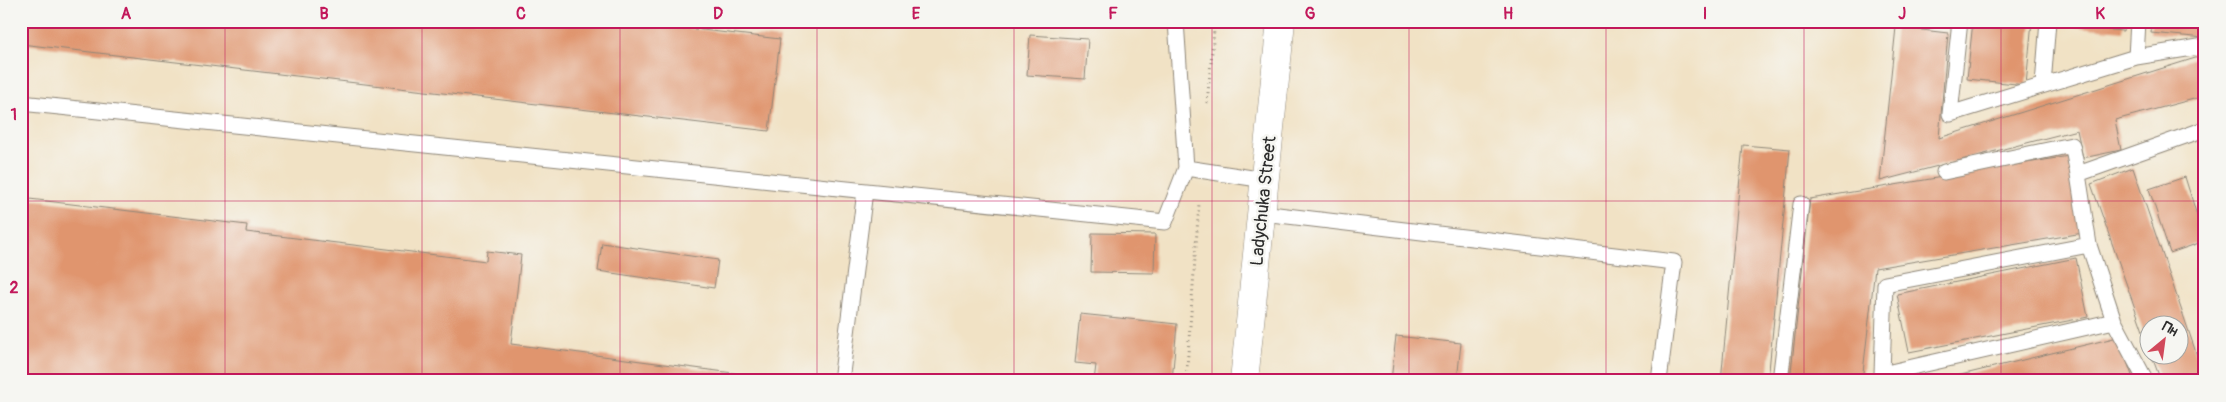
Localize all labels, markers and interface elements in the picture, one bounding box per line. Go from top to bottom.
text: A [121,4,132,24]
text: B [319,4,329,24]
text: C [516,4,526,24]
text: D [713,4,723,24]
text: E [912,4,921,24]
text: F [1108,4,1118,24]
text: G [1305,4,1316,24]
text: H [1503,4,1513,24]
text: I [1703,4,1707,24]
text: J [1898,4,1906,24]
text: K [2095,4,2105,24]
text: 1 [11,105,17,125]
street label: Ladychuka Street [1245,134,1282,267]
text: 2 [10,278,19,298]
north arrow [2138,314,2188,364]
text: Пн [2159,318,2181,340]

